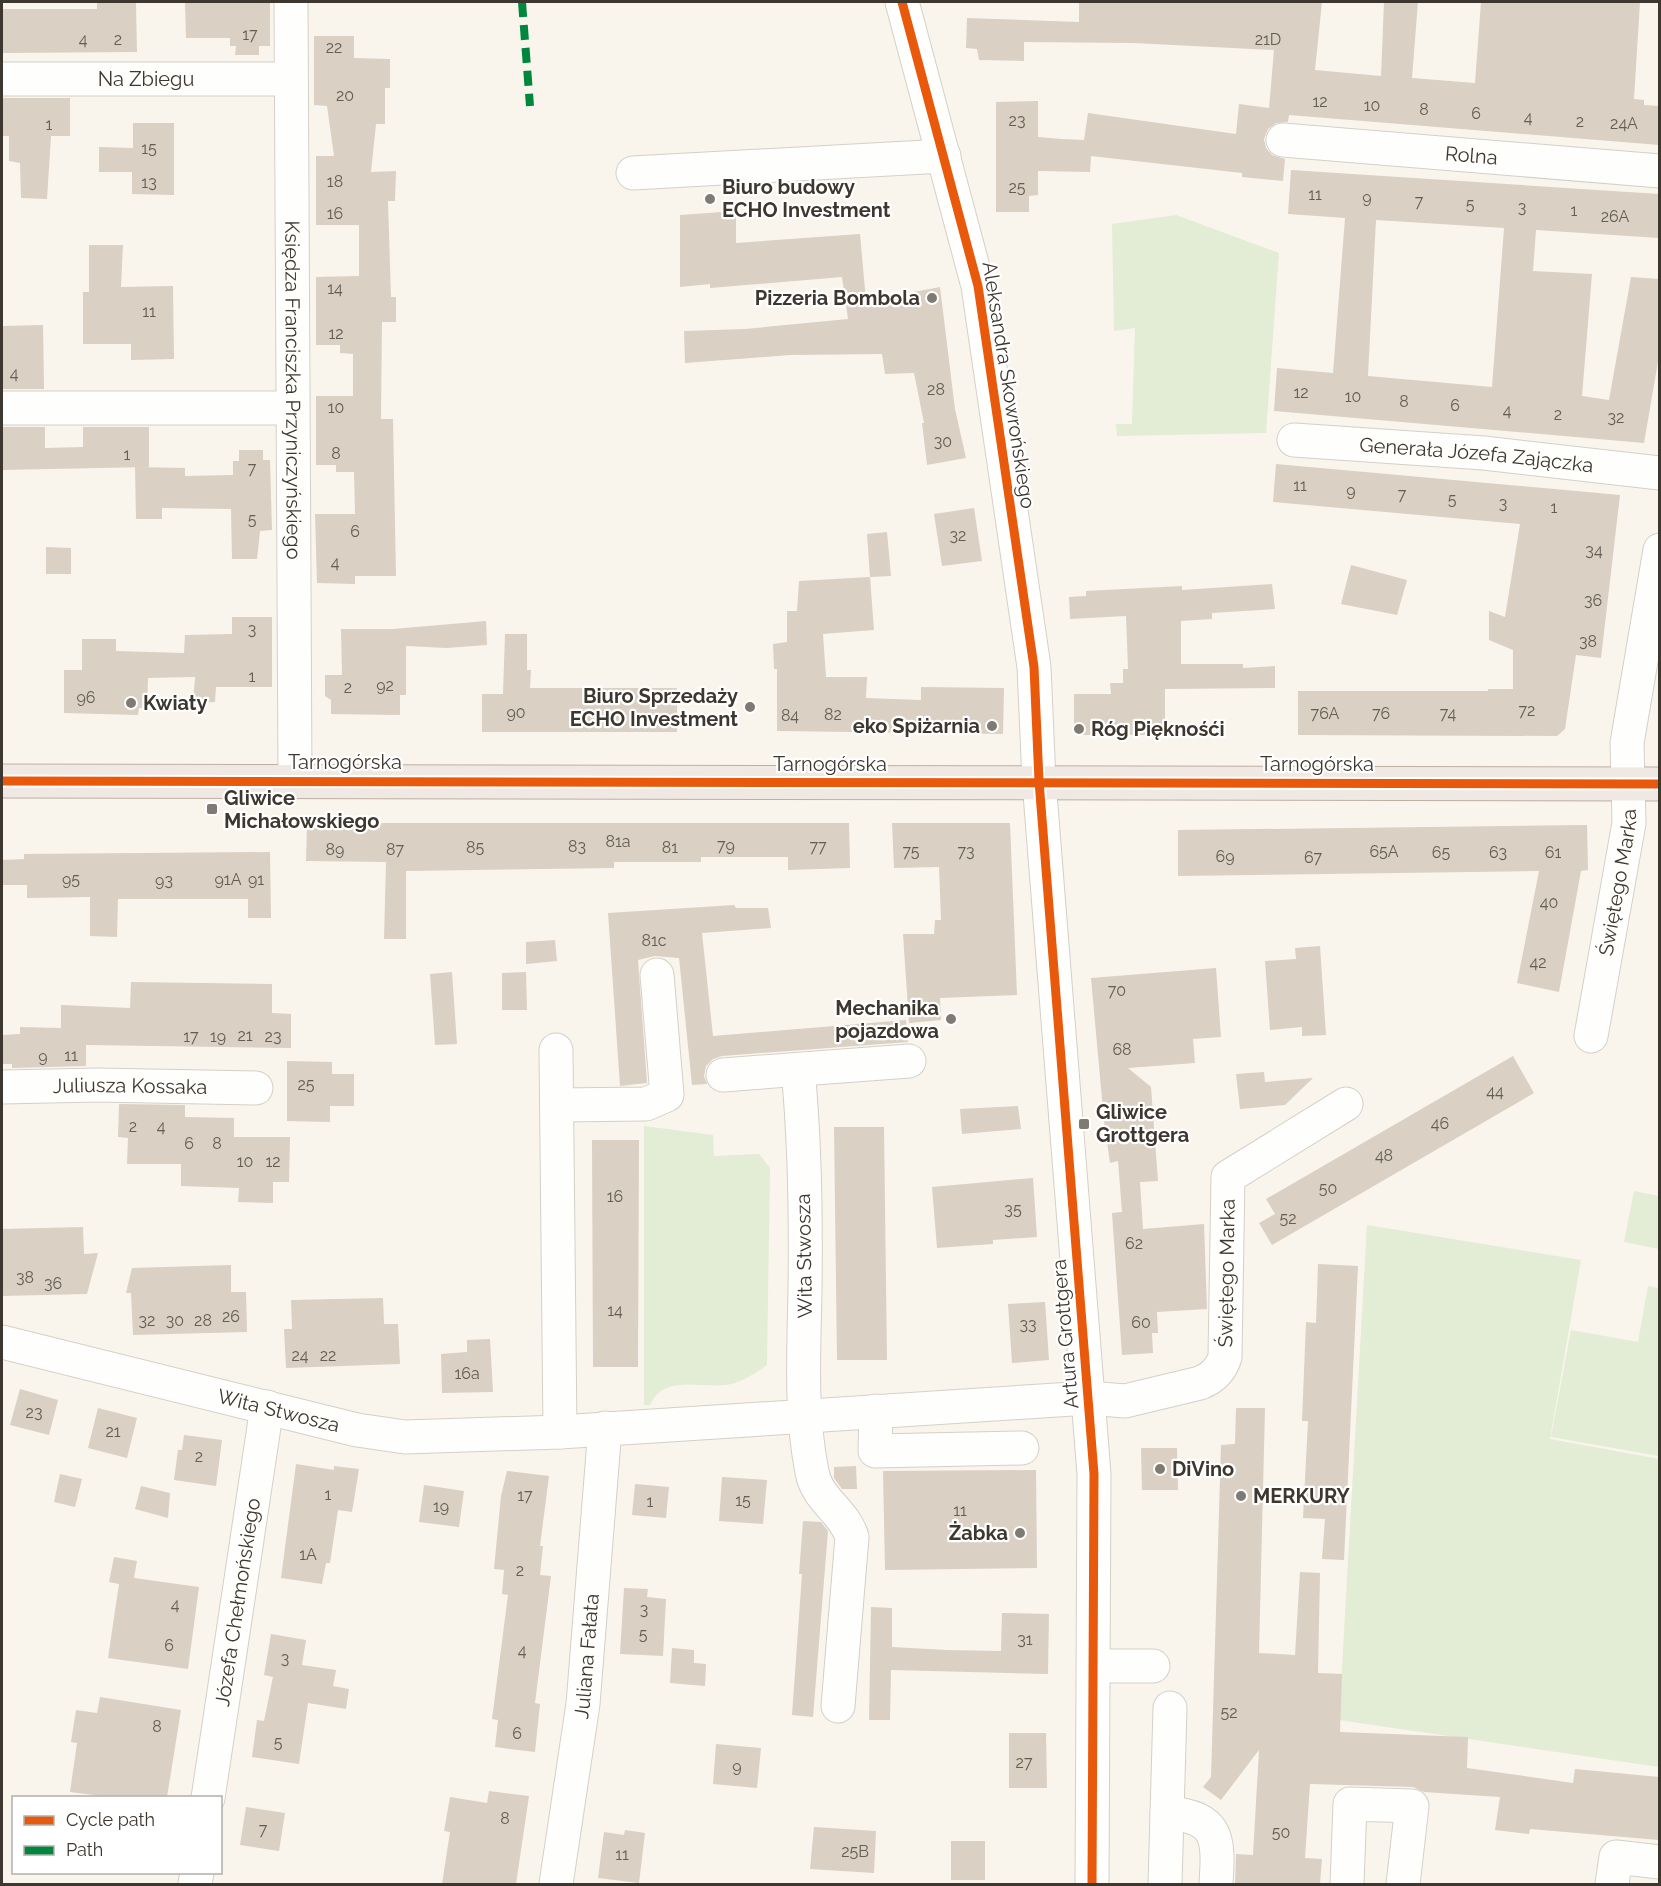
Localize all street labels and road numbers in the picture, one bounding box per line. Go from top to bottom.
street label: Na Zbiegu [98,67,194,91]
street label: Rolna [1444,141,1499,170]
street label: Księdza Franciszka Przyniczyńskiego [280,220,306,560]
street label: Aleksandra Skowrońskiego [978,260,1040,510]
street label: Generała Józefa Zajączka [1359,433,1595,477]
street label: Tarnogórska [288,750,402,774]
street label: Tarnogórska [773,752,887,776]
street label: Tarnogórska [1260,752,1374,776]
street label: Świętego Marka [1593,809,1641,958]
street label: Juliusza Kossaka [52,1073,207,1099]
street label: Wita Stwosza [791,1193,817,1319]
street label: Świętego Marka [1212,1199,1240,1348]
street label: Artura Grottgera [1047,1258,1083,1410]
street label: Wita Stwosza [215,1384,342,1437]
street label: Józefa Chełmońskiego [210,1496,265,1708]
street label: Juliana Fałata [569,1593,604,1720]

